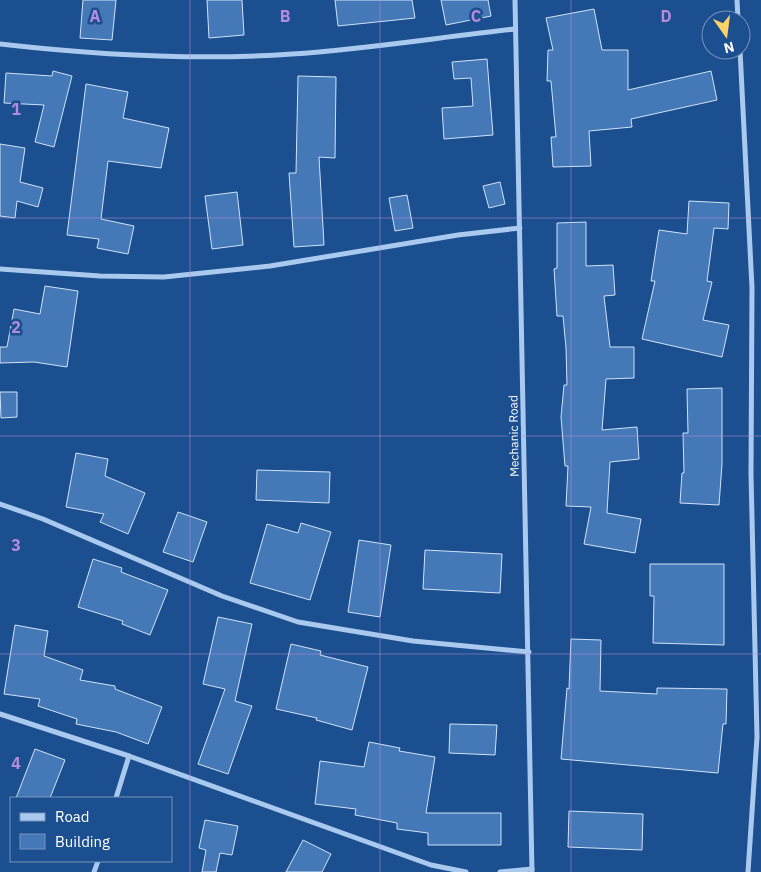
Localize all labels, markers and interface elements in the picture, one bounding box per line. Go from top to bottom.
text: A [90,6,101,26]
text: B [280,6,291,26]
text: C [471,6,481,26]
text: D [660,6,672,26]
north arrow [701,10,751,60]
text: N [722,38,736,58]
text: 1 [11,99,21,119]
text: 2 [11,317,21,337]
street label: Mechanic Road [505,395,522,477]
text: 3 [11,535,21,555]
text: 4 [11,753,21,773]
legend [10,797,172,862]
text: Road [55,807,90,826]
text: Building [55,832,110,851]

